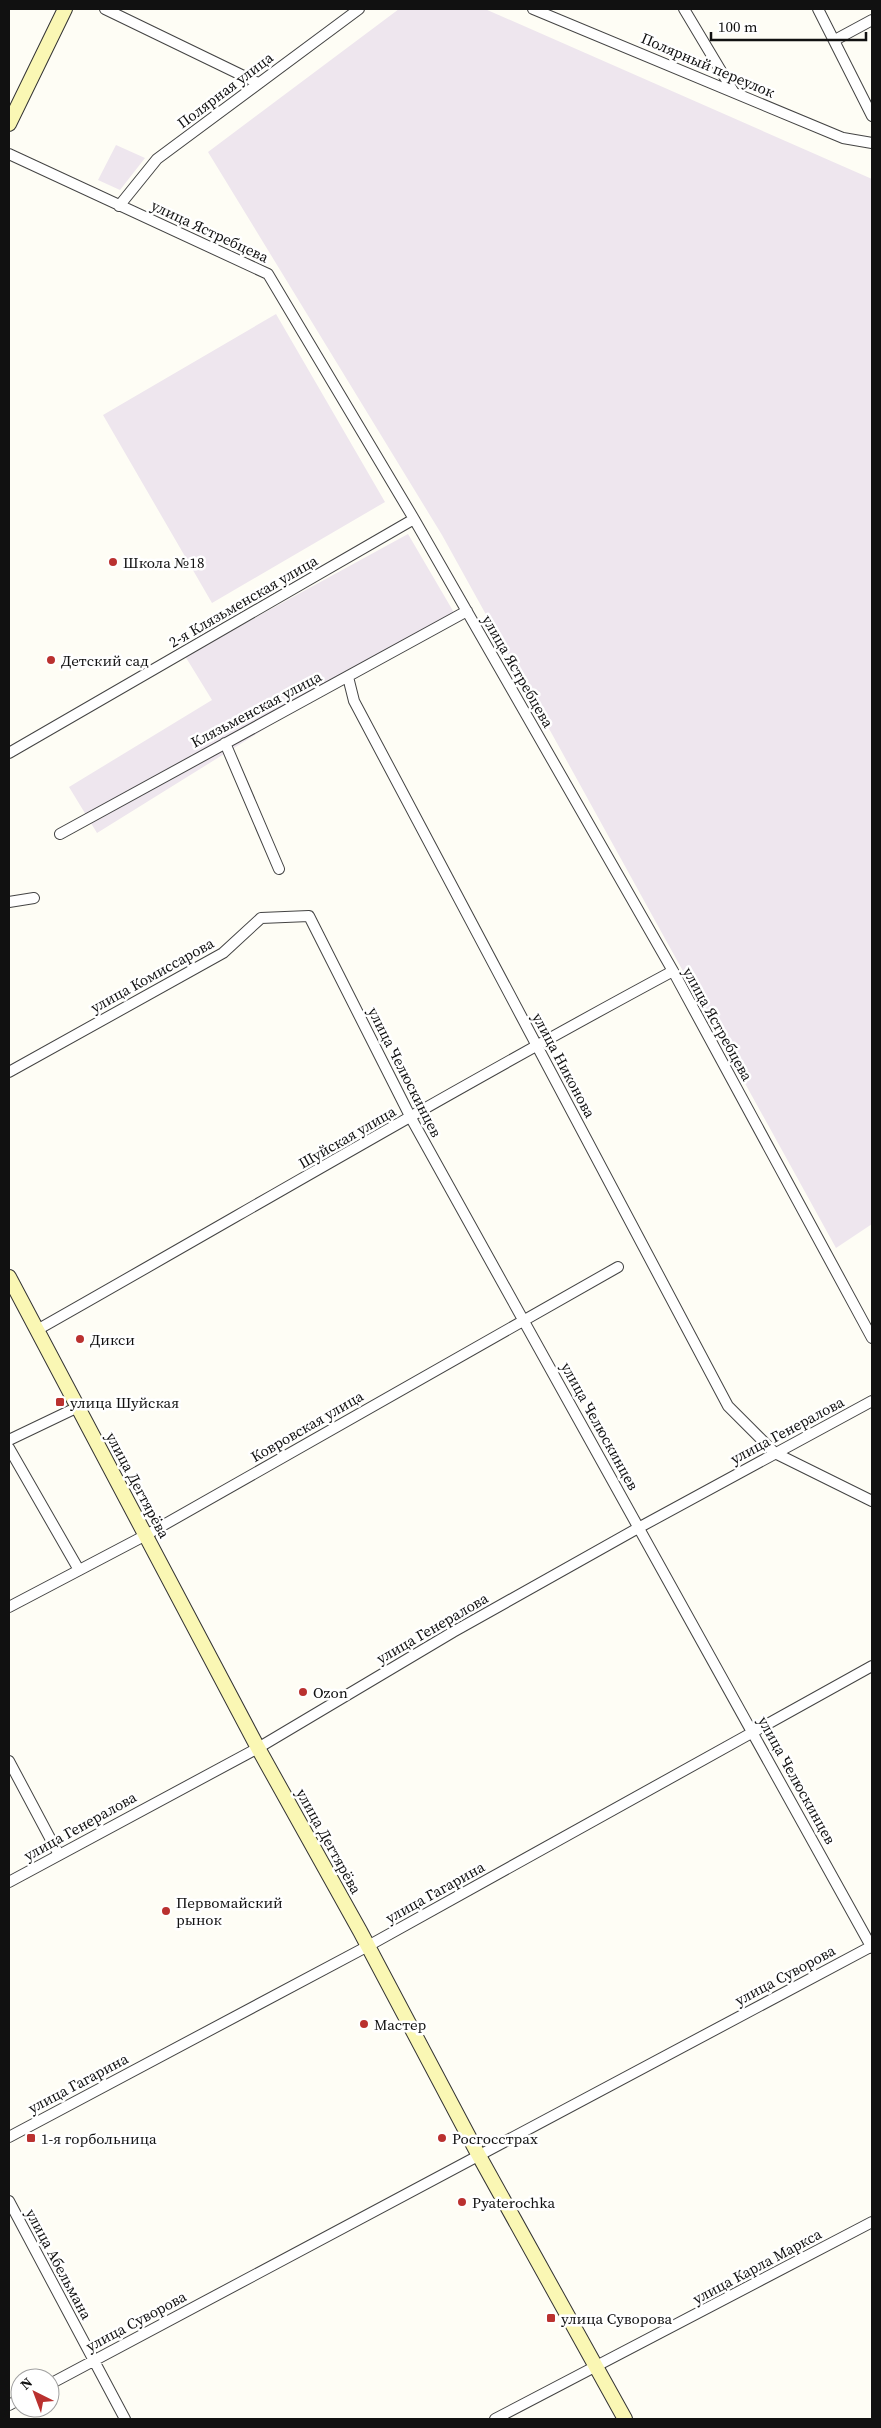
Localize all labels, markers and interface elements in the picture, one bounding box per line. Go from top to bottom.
scale bar [711,10,866,42]
text: 100 m [718,16,758,37]
street label: Полярный переулок [638,27,779,103]
street label: Полярная улица [173,47,278,133]
street label: улица Ястребцева [148,195,272,268]
street label: 2-я Клязьменская улица [165,550,322,652]
place label: Школа №18 [123,552,205,573]
marker: Школа №18 [107,556,119,568]
street label: улица Ястребцева [477,611,559,732]
place label: Детский сад [61,650,149,671]
marker: Детский сад [45,654,57,666]
street label: Клязьменская улица [187,665,325,752]
street label: улица Комиссарова [86,932,218,1018]
street label: улица Ястребцева [678,963,758,1085]
street label: улица Челюскинцев [363,1003,447,1141]
street label: улица Никонова [527,1009,601,1122]
street label: Шуйская улица [294,1100,400,1173]
place label: Дикси [90,1329,135,1350]
marker: Дикси [74,1333,86,1345]
street label: улица Челюскинцев [556,1358,644,1494]
street label: Ковровская улица [247,1385,367,1467]
street label: улица Генералова [726,1391,848,1469]
place label: улица Шуйская [70,1392,179,1413]
marker: улица Шуйская [54,1396,66,1408]
street label: улица Дегтярёва [101,1428,175,1542]
street label: улица Генералова [372,1587,492,1669]
place label: Ozon [313,1682,348,1703]
marker: Ozon [297,1686,309,1698]
street label: улица Челюскинцев [753,1712,841,1848]
street label: улица Дегтярёва [291,1784,367,1898]
street label: улица Генералова [20,1786,141,1866]
street label: улица Гагарина [382,1856,489,1928]
place label: Первомайский рынок [176,1892,283,1930]
marker: Первомайский рынок [160,1905,172,1917]
street label: улица Суворова [731,1939,839,2010]
place label: Мастер [374,2014,427,2035]
marker: Мастер [358,2018,370,2030]
street label: улица Гагарина [24,2048,132,2118]
place label: 1-я горбольница [41,2128,157,2149]
place label: Росгосстрах [452,2128,538,2149]
marker: 1-я горбольница [25,2132,37,2144]
marker: Росгосстрах [436,2132,448,2144]
place label: Pyaterochka [472,2192,556,2213]
marker: Pyaterochka [456,2196,468,2208]
street label: улица Абельмана [21,2205,97,2323]
street label: улица Карла Маркса [689,2223,826,2309]
street label: улица Суворова [82,2285,190,2356]
place label: улица Суворова [561,2308,672,2329]
marker: улица Суворова [545,2312,557,2324]
north arrow [10,2368,60,2418]
text: N [16,2372,37,2394]

